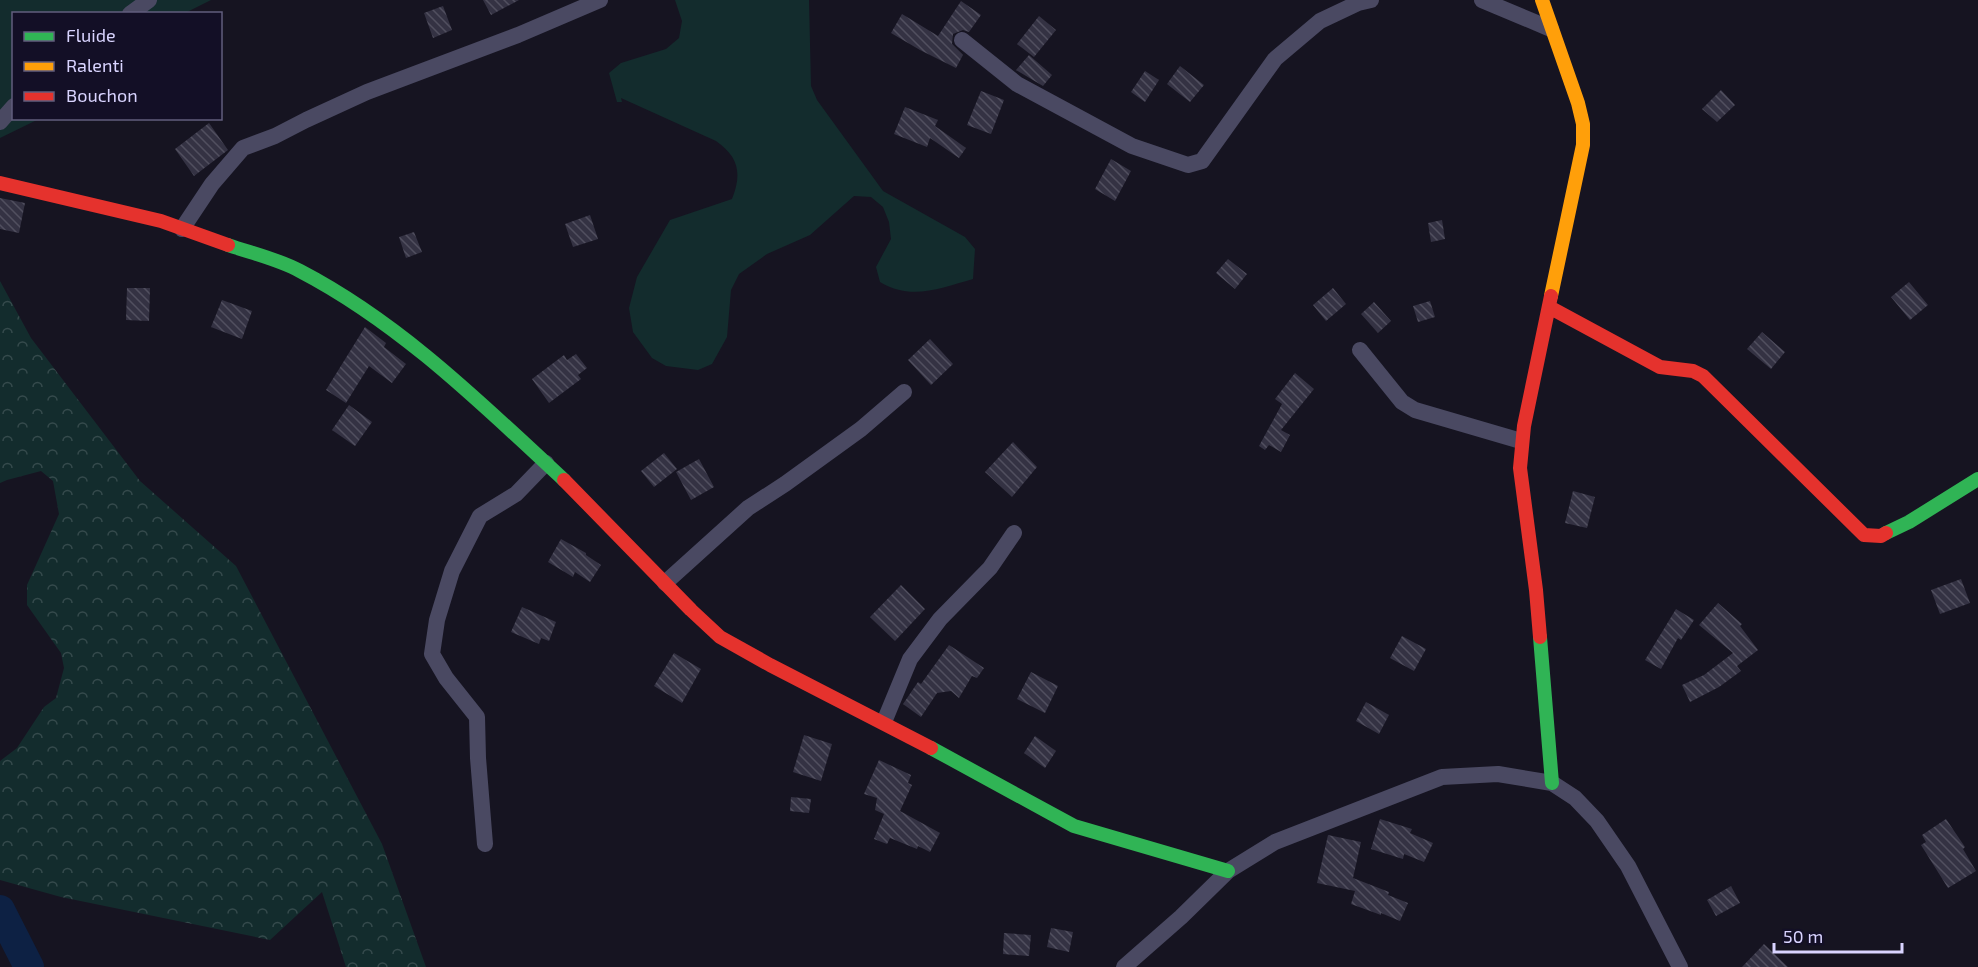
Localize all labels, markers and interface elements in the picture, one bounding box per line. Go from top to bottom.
legend [12,12,222,120]
text: Fluide [66,24,116,46]
text: Ralenti [66,54,124,76]
text: Bouchon [66,84,138,106]
scale bar [1774,916,1902,954]
text: 50 m [1783,925,1823,947]

